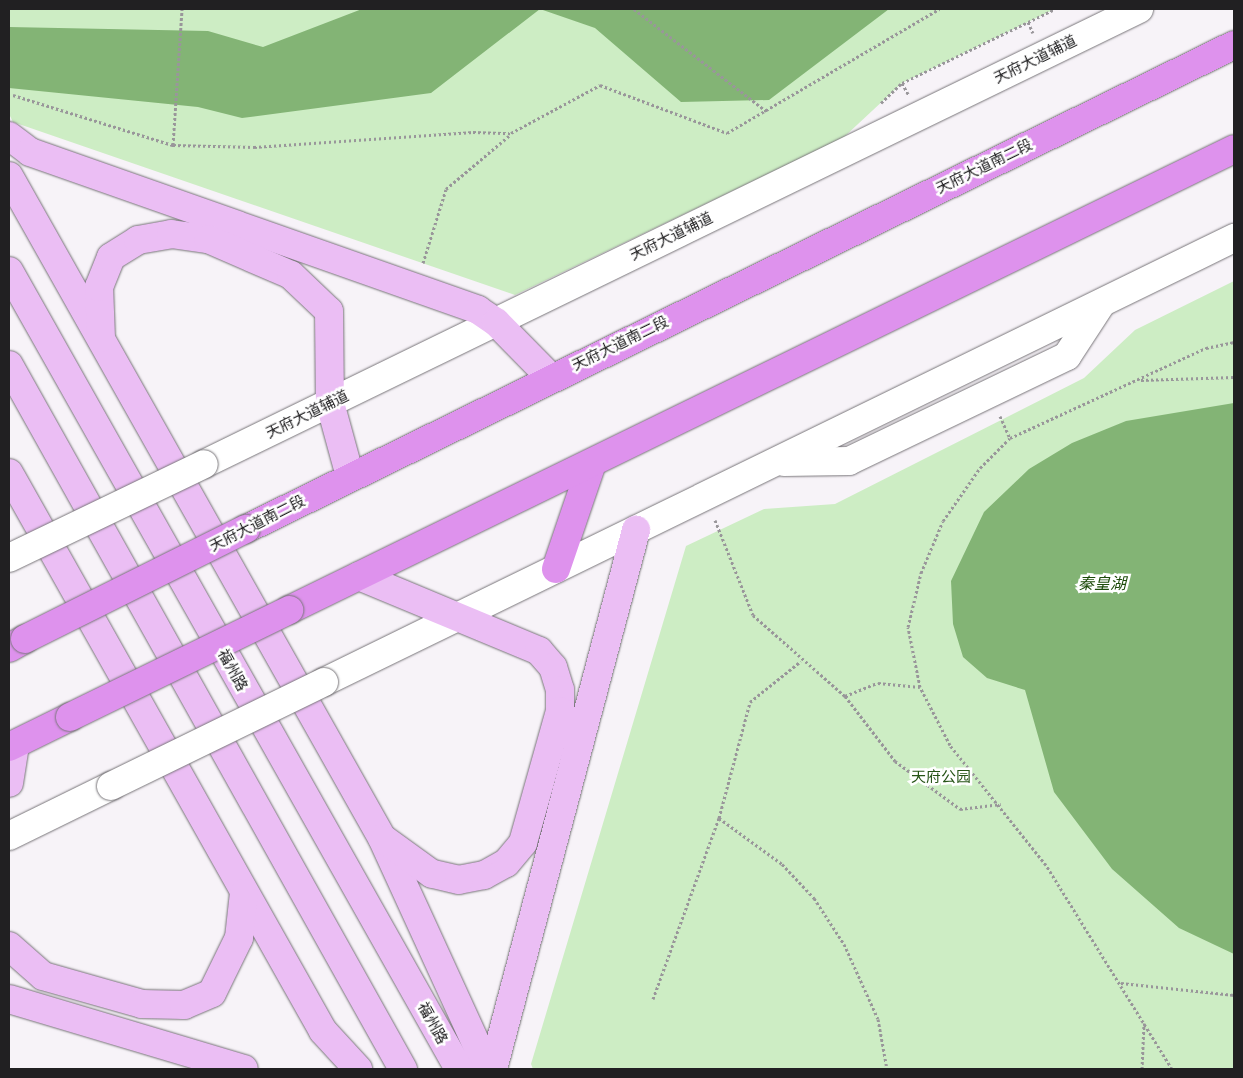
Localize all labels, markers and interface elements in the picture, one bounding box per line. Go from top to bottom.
street label: 天府大道辅道 [991,31,1079,87]
street label: 天府大道南二段 [933,135,1035,197]
street label: 天府大道辅道 [627,208,715,264]
street label: 天府大道南二段 [569,312,671,374]
street label: 天府大道辅道 [263,386,351,442]
street label: 天府大道南二段 [206,491,308,555]
water label: 秦皇湖 [1078,573,1126,593]
street label: 福州路 [214,646,252,694]
park label: 天府公园 [911,768,971,786]
street label: 福州路 [414,999,452,1047]

